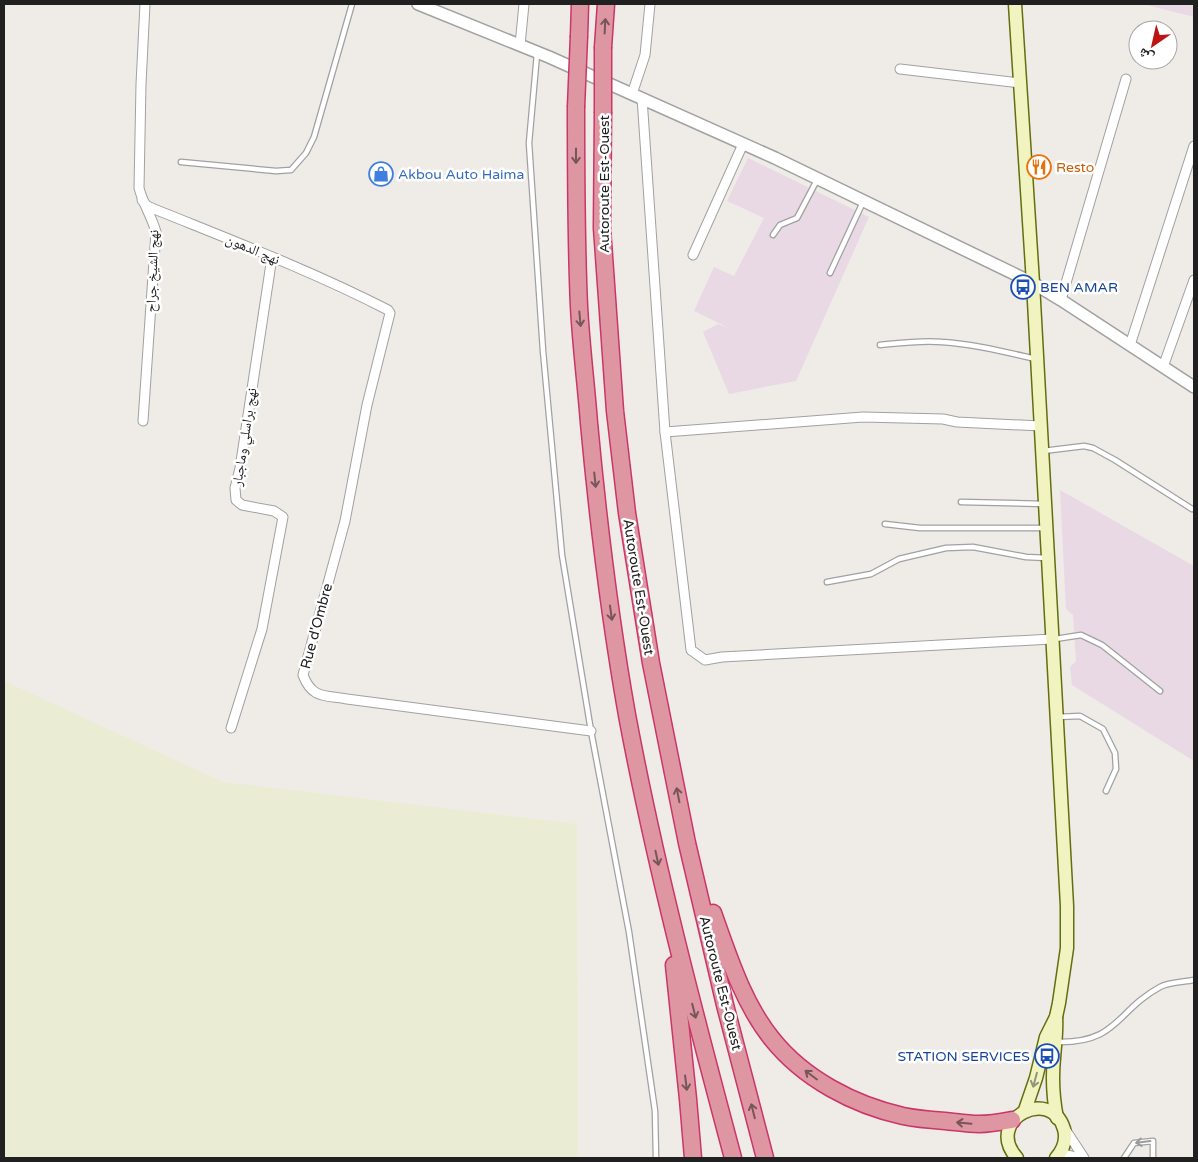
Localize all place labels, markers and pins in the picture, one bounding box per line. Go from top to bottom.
restaurant icon: Resto [1026,154,1052,180]
place label: Resto [1056,159,1094,176]
shop icon: Akbou Auto Haima [368,161,394,187]
place label: Akbou Auto Haima [398,166,524,183]
bus stop icon: BEN AMAR [1010,274,1036,300]
place label: BEN AMAR [1040,279,1118,296]
bus stop icon: STATION SERVICES [1034,1043,1060,1069]
place label: STATION SERVICES [897,1048,1030,1065]

